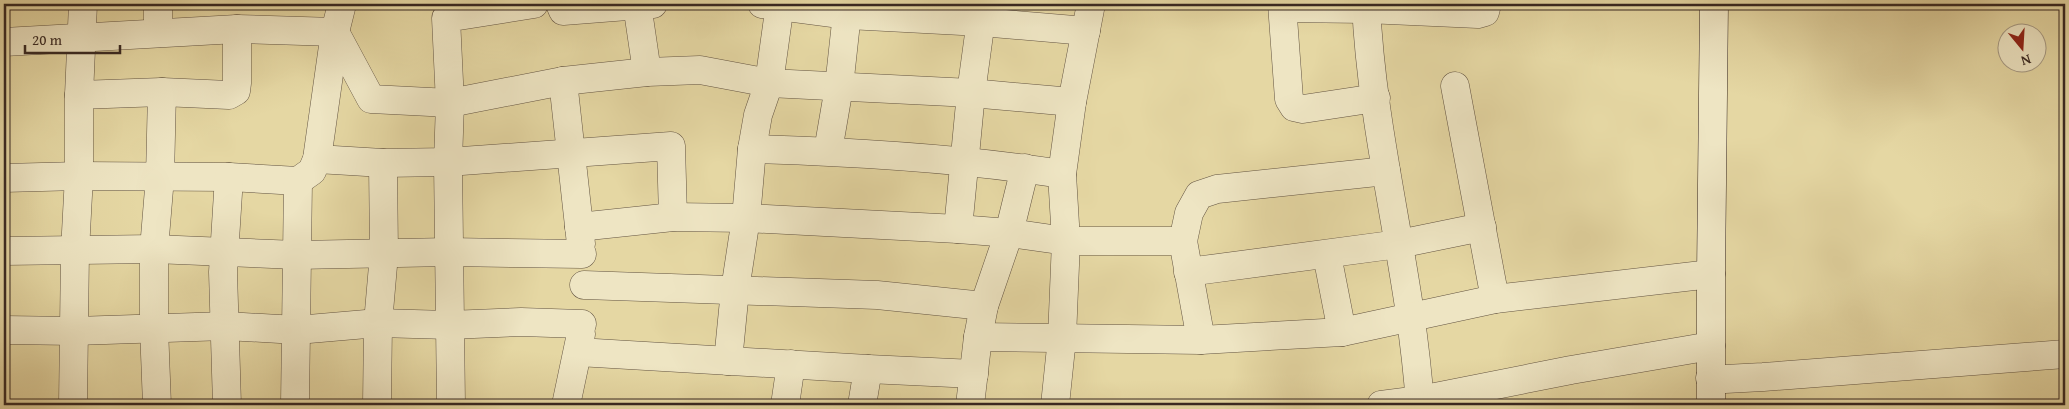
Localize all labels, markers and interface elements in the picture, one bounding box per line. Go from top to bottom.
scale bar [25,22,120,54]
north arrow [1996,22,2046,72]
text: 20 m [32,29,63,50]
text: N [2018,49,2034,72]

